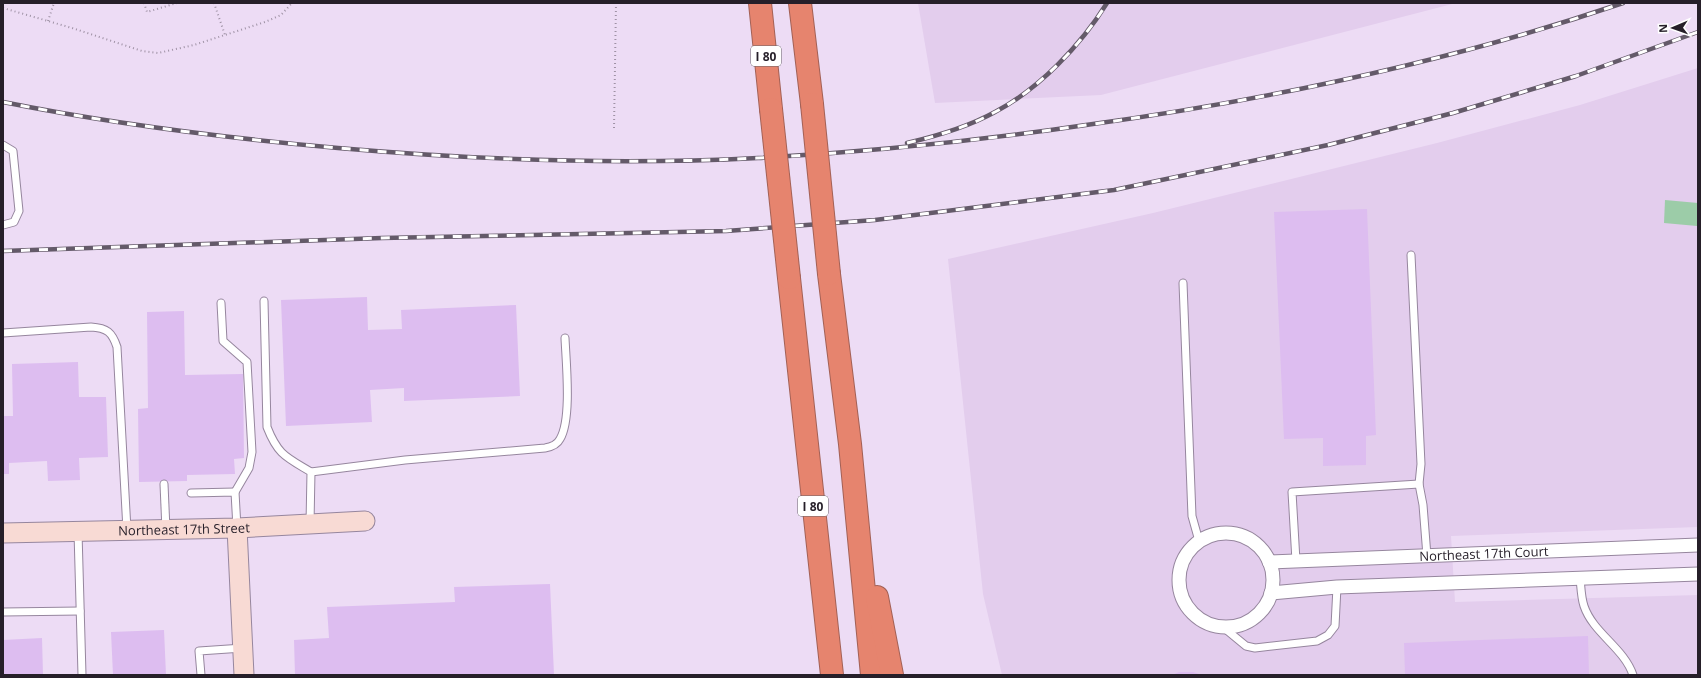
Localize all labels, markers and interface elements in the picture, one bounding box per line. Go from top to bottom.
north arrow [1653,8,1693,48]
text: N [1655,24,1670,33]
road number: I 80 [751,46,781,66]
road number: I 80 [798,496,828,516]
street label: Northeast 17th Street [118,518,251,540]
street label: Northeast 17th Court [1419,542,1549,565]

